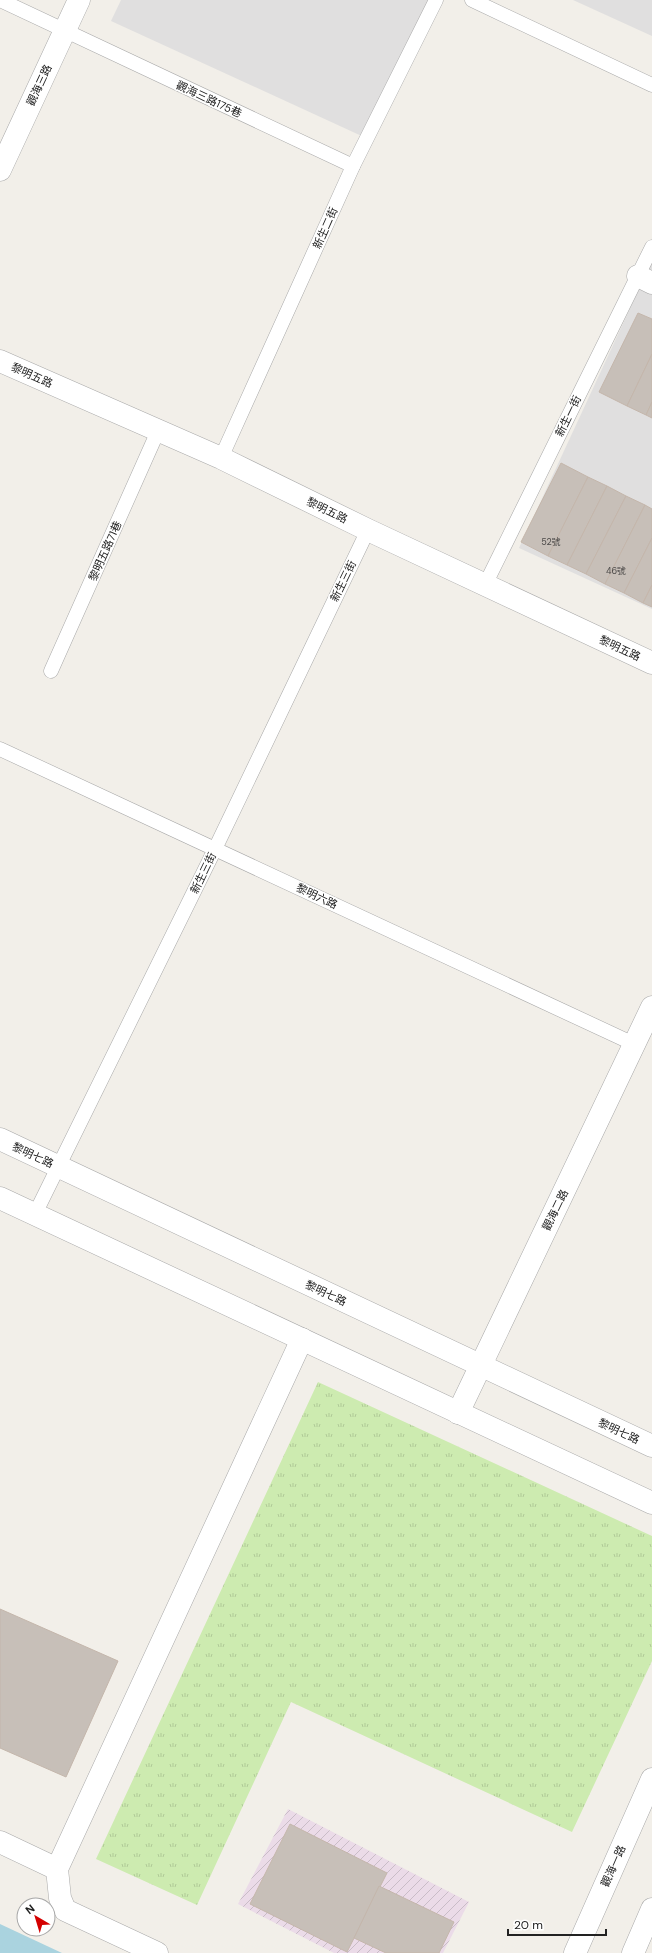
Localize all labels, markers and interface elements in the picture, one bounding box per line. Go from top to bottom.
street label: 觀海三路 [23,62,55,108]
street label: 觀海三路175巷 [174,78,244,120]
street label: 新生二街 [310,205,340,251]
street label: 黎明五路 [9,360,55,390]
street label: 新生一街 [552,393,584,439]
street label: 黎明五路 [304,494,350,526]
street label: 黎明五路71巷 [86,519,124,583]
house number: 52號 [541,536,561,548]
street label: 新生三街 [327,558,359,604]
house number: 46號 [606,565,626,577]
street label: 黎明五路 [597,632,643,664]
street label: 新生三街 [187,850,219,896]
street label: 黎明六路 [294,880,340,912]
street label: 黎明七路 [10,1139,56,1171]
street label: 觀海二路 [539,1187,571,1233]
street label: 黎明七路 [303,1277,349,1309]
street label: 黎明七路 [596,1415,642,1447]
street label: 觀海一路 [598,1843,628,1889]
north arrow [16,1897,56,1937]
text: N [22,1901,37,1917]
scale bar [508,1911,606,1937]
text: 20 m [514,1917,543,1933]

